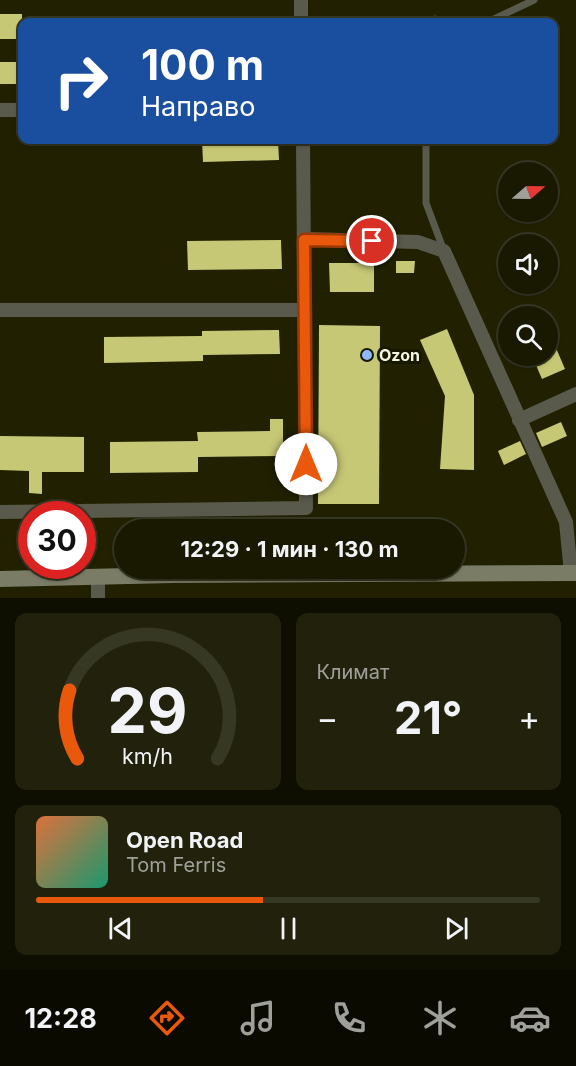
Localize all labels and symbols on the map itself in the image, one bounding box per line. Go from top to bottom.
north arrow [498,162,558,222]
pin [346,215,397,266]
place label: Ozon [379,345,420,365]
marker: Ozon [360,348,374,362]
position arrow [274,432,338,496]
speed limit sign: 30 [18,501,96,579]

